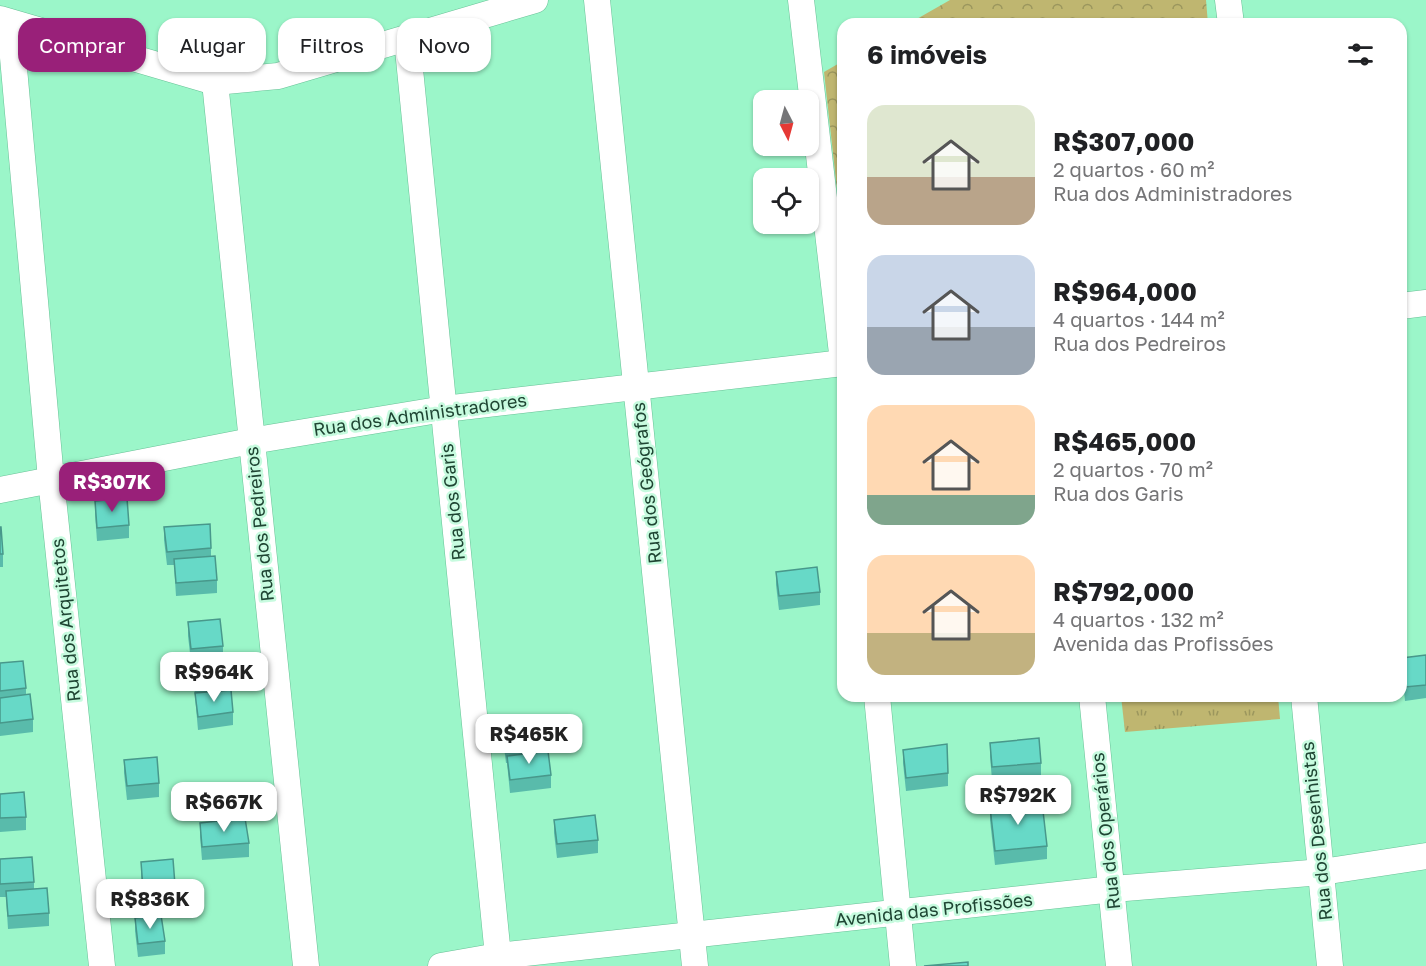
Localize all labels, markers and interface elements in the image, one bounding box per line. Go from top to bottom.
chip: Comprar [18,18,146,72]
chip: Alugar [158,18,266,72]
chip: Filtros [278,18,385,72]
chip: Novo [397,18,491,72]
icon: filters [1344,38,1377,71]
text: 6 imóveis [867,39,987,70]
north arrow [753,90,819,156]
map controls [753,90,819,234]
text: R$307,000 [1053,126,1194,157]
icon: home [915,129,987,201]
text: 2 quartos · 60 m² [1053,157,1215,181]
button: locate [753,168,819,234]
text: Rua dos Administradores [1053,181,1292,205]
text: R$964,000 [1053,276,1197,307]
icon: home [915,279,987,351]
text: 4 quartos · 144 m² [1053,307,1225,331]
text: Rua dos Pedreiros [1053,331,1226,355]
street label: Rua dos Administradores [312,388,528,440]
street label: Rua dos Geógrafos [627,401,665,565]
text: R$465,000 [1053,426,1196,457]
icon: home [915,429,987,501]
street label: Rua dos Garis [435,442,469,562]
street label: Rua dos Pedreiros [240,445,278,603]
text: 2 quartos · 70 m² [1053,457,1213,481]
pin: R$307K [63,462,161,513]
text: R$307K [73,469,151,493]
text: Rua dos Garis [1053,481,1184,505]
street label: Rua dos Arquitetos [45,537,85,703]
text: R$792,000 [1053,576,1194,607]
icon: home [915,579,987,651]
text: 4 quartos · 132 m² [1053,607,1224,631]
text: Avenida das Profissões [1053,631,1274,655]
pin: R$964K [165,652,263,703]
text: R$964K [174,659,254,683]
pin: R$465K [480,714,578,765]
text: R$465K [489,721,569,745]
street label: Rua dos Desenhistas [1296,741,1336,922]
street label: Rua dos Operários [1086,752,1124,911]
pin: R$792K [969,775,1067,826]
pin: R$667K [175,782,273,833]
text: R$792K [979,782,1057,806]
text: R$667K [185,789,263,813]
pin: R$836K [101,879,199,930]
text: R$836K [110,886,190,910]
street label: Avenida das Profissões [834,888,1034,930]

